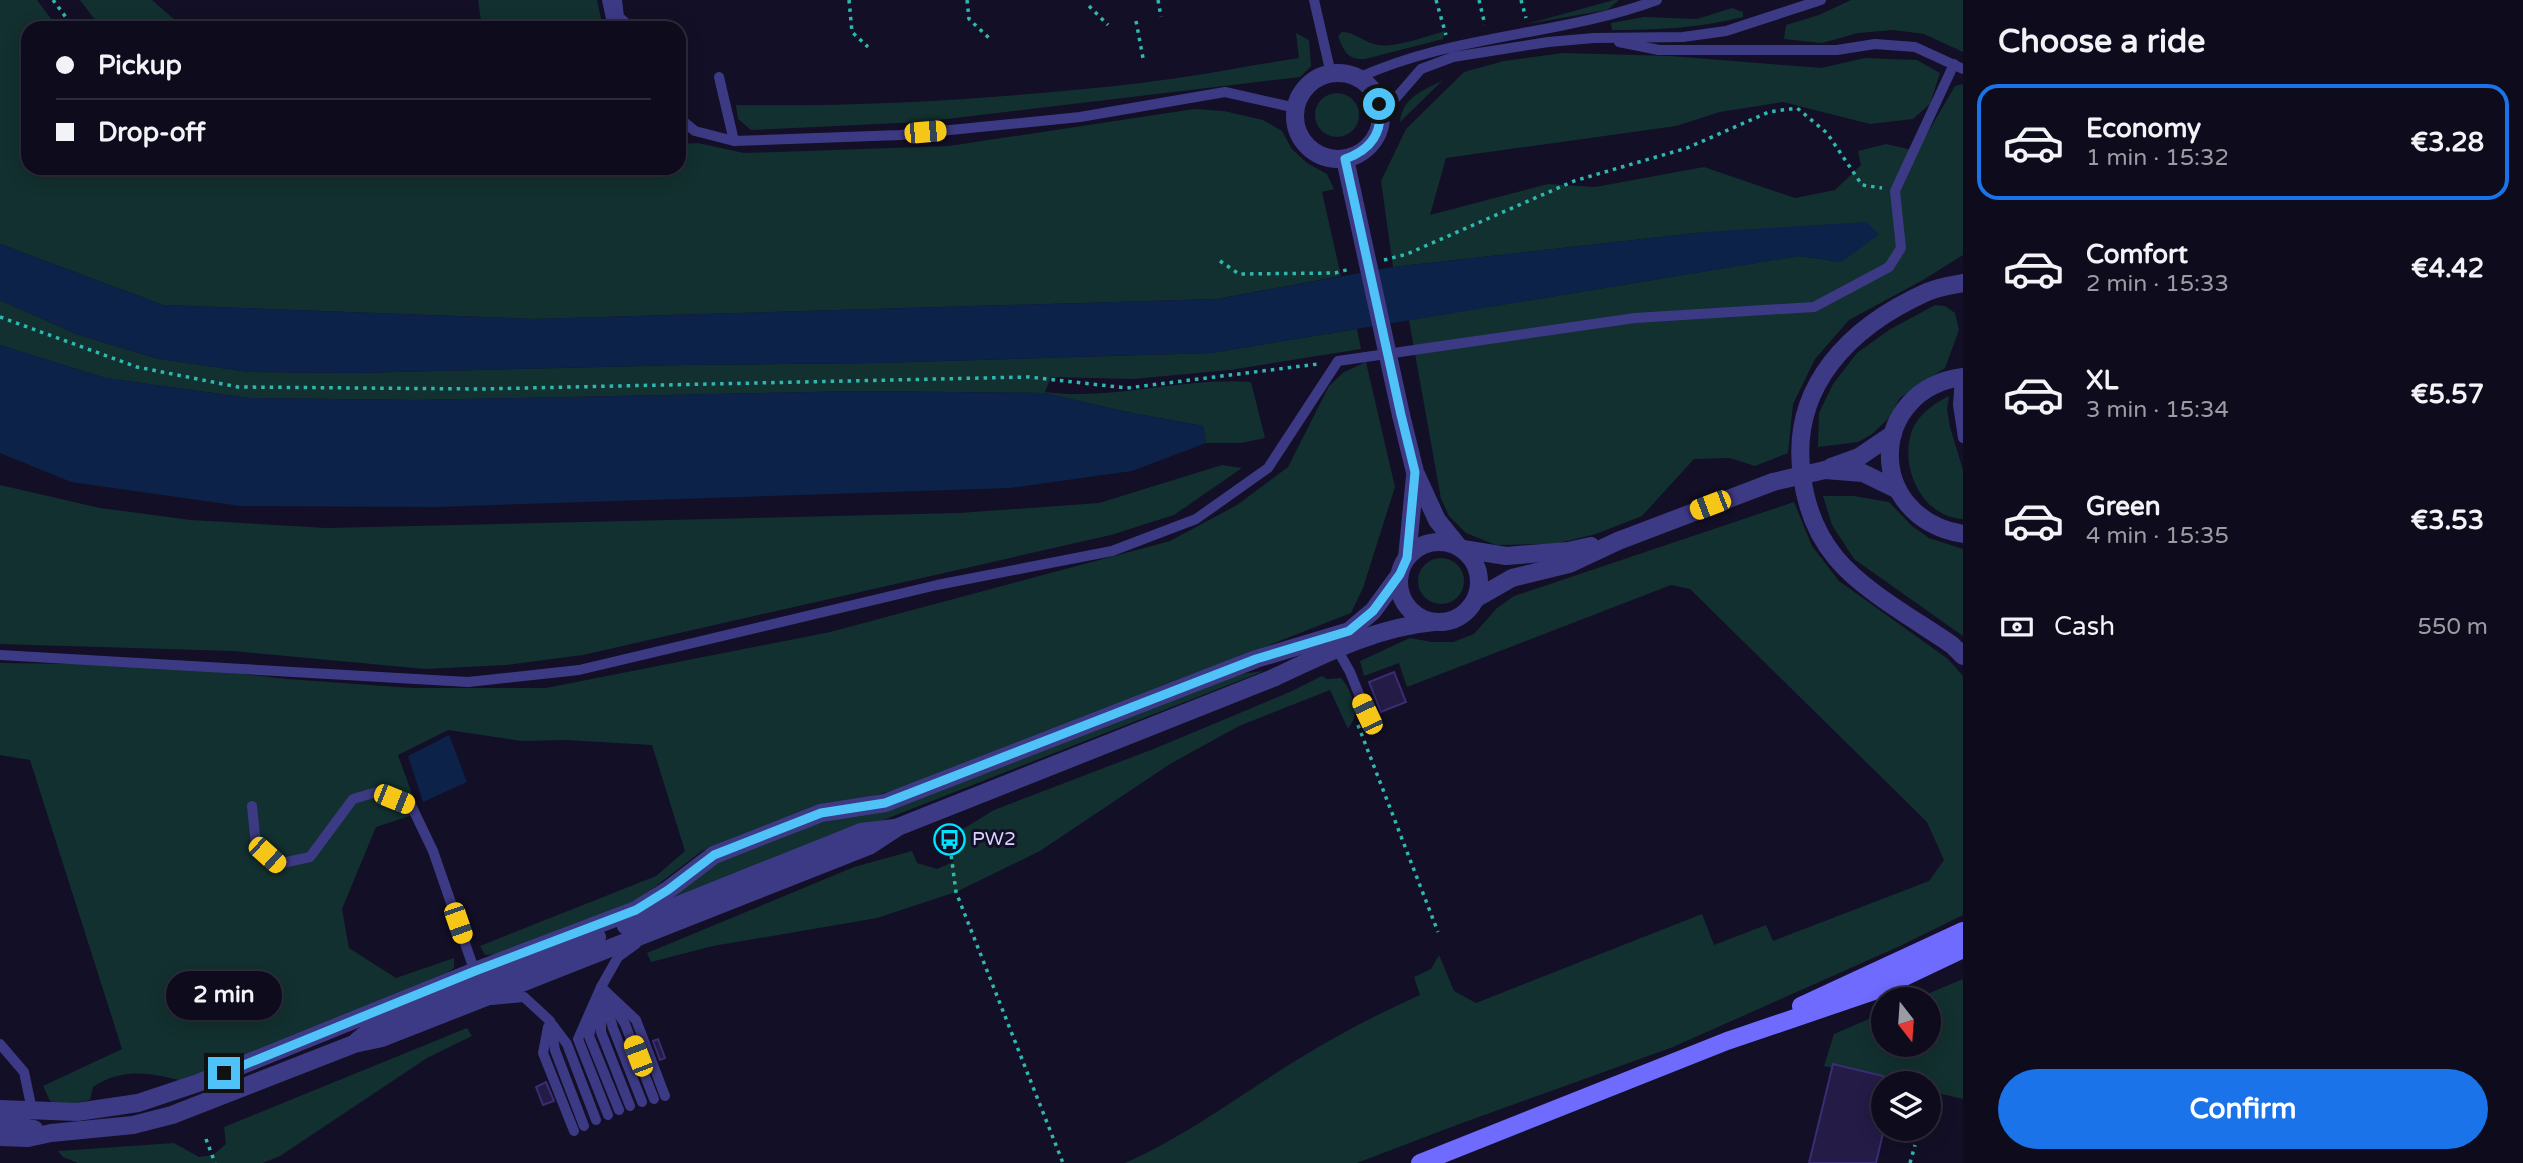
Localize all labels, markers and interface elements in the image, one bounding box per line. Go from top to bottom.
text: Choose a ride [1998,23,2205,61]
text: Pickup [98,50,182,81]
route start [1363,88,1395,120]
icon: car [2002,111,2065,174]
text: Economy [2086,113,2201,144]
text: Drop-off [98,117,205,148]
car [904,120,947,144]
text: €3.28 [2411,127,2484,158]
text: 1 min · 15:32 [2086,144,2229,172]
icon: car [2002,237,2065,300]
text: Comfort [2086,239,2188,270]
text: €4.42 [2411,253,2484,284]
text: 2 min · 15:33 [2086,270,2229,298]
icon: car [2002,363,2065,426]
text: XL [2086,365,2118,396]
text: €5.57 [2411,379,2484,410]
text: 3 min · 15:34 [2086,396,2229,424]
car [1687,488,1734,522]
icon: car [2002,489,2065,552]
text: Green [2086,491,2161,522]
text: €3.53 [2411,505,2484,536]
text: 4 min · 15:35 [2086,522,2229,550]
icon: cash [1998,608,2036,646]
text: Cash [2054,611,2115,642]
text: 550 m [2418,613,2488,641]
car [1349,691,1386,737]
car [371,781,418,817]
bus stop icon: PW2 [932,822,966,856]
place label: PW2 [972,828,1016,850]
car [245,833,290,877]
car [442,900,475,946]
callout: 2 min [166,972,282,1020]
text: 2 min [193,981,255,1009]
north arrow [1871,987,1941,1057]
map controls [1871,987,1941,1141]
car [621,1033,656,1079]
route end [208,1057,240,1089]
button: Confirm [1998,1069,2488,1149]
button: layers [1871,1071,1941,1141]

